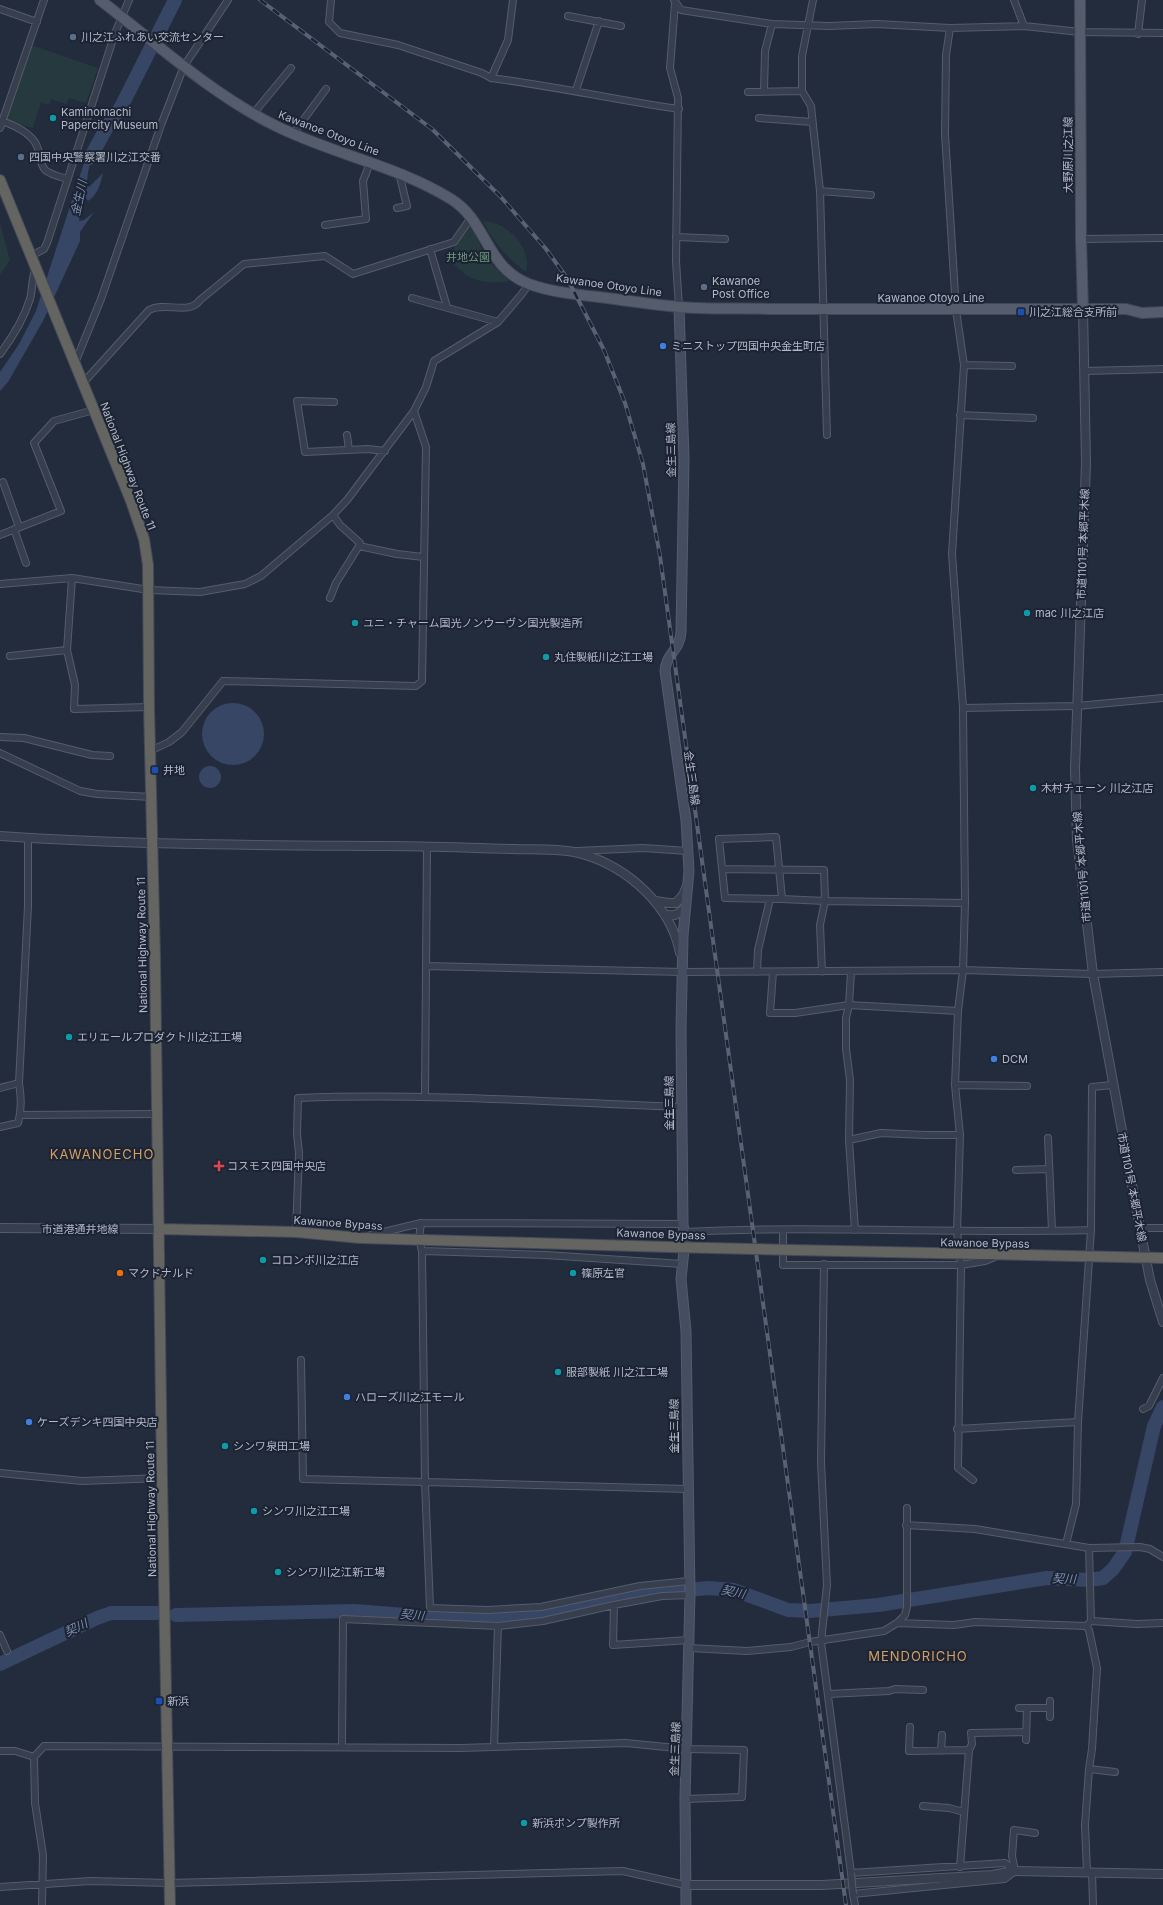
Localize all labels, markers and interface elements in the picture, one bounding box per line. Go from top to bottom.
place label: 川之江ふれあい交流センター [81,30,224,44]
marker: 川之江ふれあい交流センター [68,32,78,42]
place label: Kaminomachi Papercity Museum [61,105,158,132]
street label: Kawanoe Otoyo Line [277,107,381,159]
marker: Kaminomachi Papercity Museum [48,113,58,123]
street label: 大野原川之江線 [1061,117,1075,194]
place label: 四国中央警察署川之江交番 [29,150,161,164]
marker: 四国中央警察署川之江交番 [16,152,26,162]
water label: 金生川 [67,177,90,217]
park label: 井地公園 [446,250,490,264]
street label: Kawanoe Otoyo Line [555,271,663,299]
place label: Kawanoe Post Office [712,274,770,301]
marker: Kawanoe Post Office [699,282,709,292]
street label: Kawanoe Otoyo Line [877,291,985,305]
place label: 川之江総合支所前 [1029,305,1117,319]
marker: 川之江総合支所前 [1016,307,1026,317]
place label: ミニストップ四国中央金生町店 [671,339,825,353]
marker: ミニストップ四国中央金生町店 [658,341,668,351]
street label: National Highway Route 11 [97,400,159,532]
street label: 金生三島線 [664,422,678,478]
street label: 市道1101号 本郷平木線 [1074,488,1092,600]
place label: mac 川之江店 [1035,606,1104,620]
marker: mac 川之江店 [1022,608,1032,618]
place label: ユニ・チャーム国光ノンウーヴン国光製造所 [363,616,584,630]
marker: ユニ・チャーム国光ノンウーヴン国光製造所 [350,618,360,628]
place label: 丸住製紙川之江工場 [554,650,653,664]
marker: 丸住製紙川之江工場 [541,652,551,662]
street label: 金生三島線 [681,750,703,806]
place label: 井地 [163,763,185,777]
marker: 井地 [150,765,160,775]
place label: 木村チェーン 川之江店 [1041,781,1154,795]
marker: 木村チェーン 川之江店 [1028,783,1038,793]
street label: 市道1101号 本郷平木線 [1070,811,1094,923]
street label: National Highway Route 11 [134,877,150,1013]
place label: エリエールプロダクト川之江工場 [77,1030,242,1044]
marker: エリエールプロダクト川之江工場 [64,1032,74,1042]
place label: DCM [1002,1052,1028,1066]
marker: DCM [989,1054,999,1064]
street label: 金生三島線 [662,1076,676,1131]
street label: 市道1101号 本郷平木線 [1114,1131,1150,1243]
district label: KAWANOECHO [50,1146,154,1162]
place label: コスモス四国中央店 [227,1159,326,1173]
marker: コスモス四国中央店 [214,1161,224,1171]
street label: Kawanoe Bypass [293,1213,383,1233]
street label: 市道港通井地線 [42,1222,119,1236]
street label: Kawanoe Bypass [616,1225,706,1243]
street label: Kawanoe Bypass [940,1235,1030,1251]
place label: コロンボ川之江店 [271,1253,359,1267]
marker: コロンボ川之江店 [258,1255,268,1265]
place label: マクドナルド [128,1266,194,1280]
place label: 篠原左官 [581,1266,625,1280]
marker: マクドナルド [115,1268,125,1278]
marker: 篠原左官 [568,1268,578,1278]
place label: 服部製紙 川之江工場 [566,1365,668,1379]
marker: 服部製紙 川之江工場 [553,1367,563,1377]
place label: ハローズ川之江モール [355,1390,464,1404]
marker: ハローズ川之江モール [342,1392,352,1402]
street label: 金生三島線 [667,1399,681,1454]
place label: ケーズデンキ四国中央店 [37,1415,157,1429]
marker: ケーズデンキ四国中央店 [24,1417,34,1427]
place label: シンワ泉田工場 [233,1439,310,1453]
street label: National Highway Route 11 [143,1441,159,1577]
marker: シンワ泉田工場 [220,1441,230,1451]
place label: シンワ川之江工場 [262,1504,350,1518]
marker: シンワ川之江工場 [249,1506,259,1516]
place label: シンワ川之江新工場 [286,1565,385,1579]
marker: シンワ川之江新工場 [273,1567,283,1577]
water label: 契川 [1052,1571,1078,1586]
water label: 契川 [720,1582,748,1602]
water label: 契川 [399,1606,427,1623]
water label: 契川 [62,1615,92,1640]
district label: MENDORICHO [868,1648,968,1664]
place label: 新浜 [167,1694,189,1708]
marker: 新浜 [154,1696,164,1706]
street label: 金生三島線 [667,1721,683,1777]
place label: 新浜ポンプ製作所 [532,1816,621,1830]
marker: 新浜ポンプ製作所 [519,1818,529,1828]

